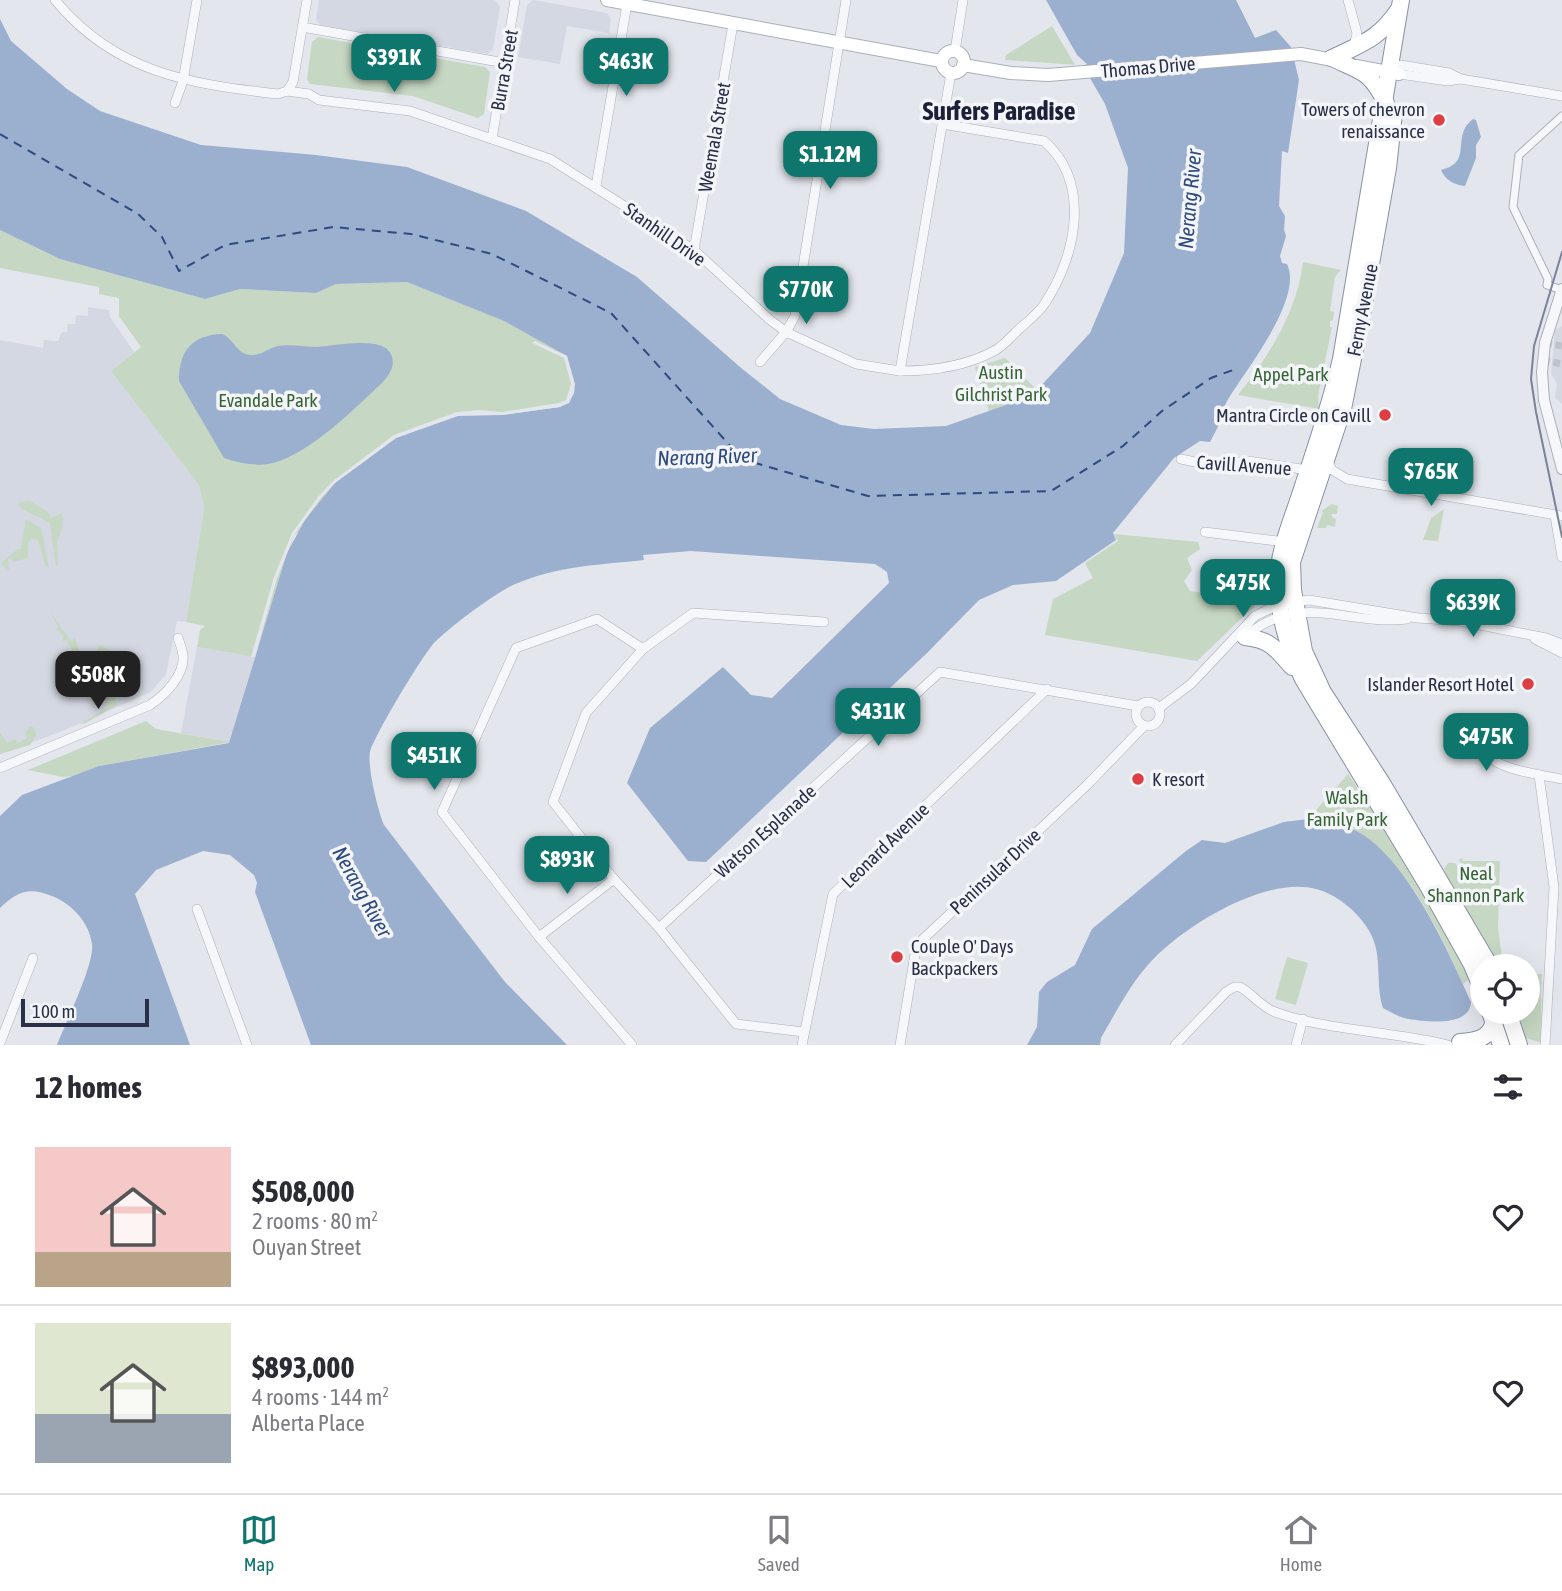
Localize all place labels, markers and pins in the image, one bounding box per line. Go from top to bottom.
pin: $391K [345,34,443,94]
pin: $463K [577,38,675,98]
place label: Towers of chevron renaissance [1301,98,1425,142]
marker: Towers of chevron renaissance [1431,112,1447,128]
pin: $1.12M [773,132,887,191]
pin: $770K [757,266,855,326]
place label: Mantra Circle on Cavill [1216,404,1371,426]
marker: Mantra Circle on Cavill [1377,407,1393,423]
pin: $765K [1382,448,1480,508]
pin: $475K [1194,560,1292,619]
pin: $639K [1424,580,1522,639]
pin: $508K [49,652,147,711]
place label: Islander Resort Hotel [1367,673,1514,695]
marker: Islander Resort Hotel [1520,676,1536,692]
pin: $431K [829,688,927,748]
pin: $475K [1437,714,1535,773]
pin: $451K [385,732,483,792]
place label: K resort [1152,768,1205,790]
marker: K resort [1130,771,1146,787]
pin: $893K [518,836,616,896]
place label: Couple O' Days Backpackers [911,935,1014,979]
marker: Couple O' Days Backpackers [889,949,905,965]

